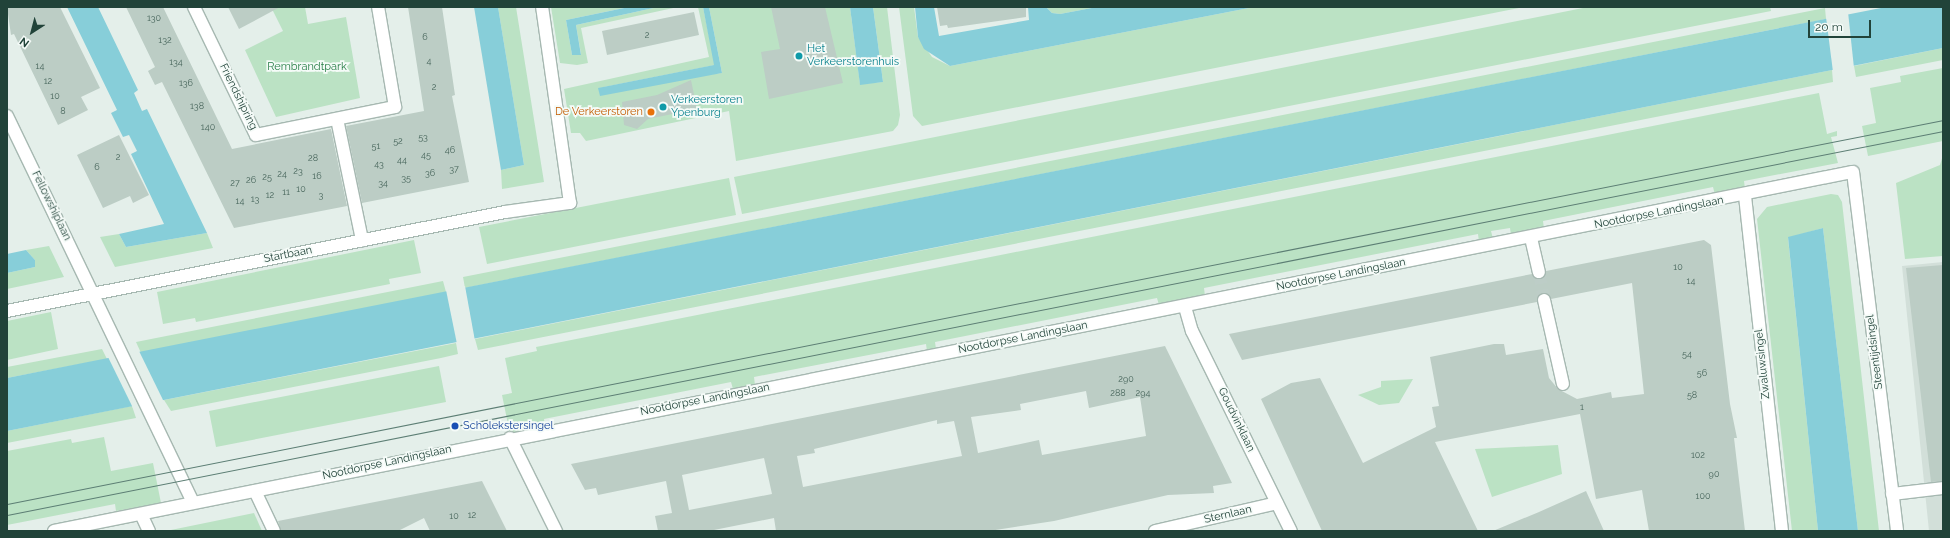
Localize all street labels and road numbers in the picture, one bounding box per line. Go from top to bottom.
street label: Friendshipring [216,62,260,132]
street label: Fellowshiplaan [28,169,74,243]
street label: Nootdorpse Landingslaan [1593,194,1725,232]
street label: Startbaan [263,244,313,266]
street label: Nootdorpse Landingslaan [1275,256,1407,294]
street label: Steentijdsingel [1864,314,1886,390]
street label: Nootdorpse Landingslaan [957,319,1089,357]
street label: Zwaluwsingel [1753,328,1773,400]
street label: Nootdorpse Landingslaan [639,381,771,419]
street label: Goudvinklaan [1215,386,1257,454]
street label: Nootdorpse Landingslaan [321,443,453,483]
street label: Sternlaan [1203,503,1253,527]

